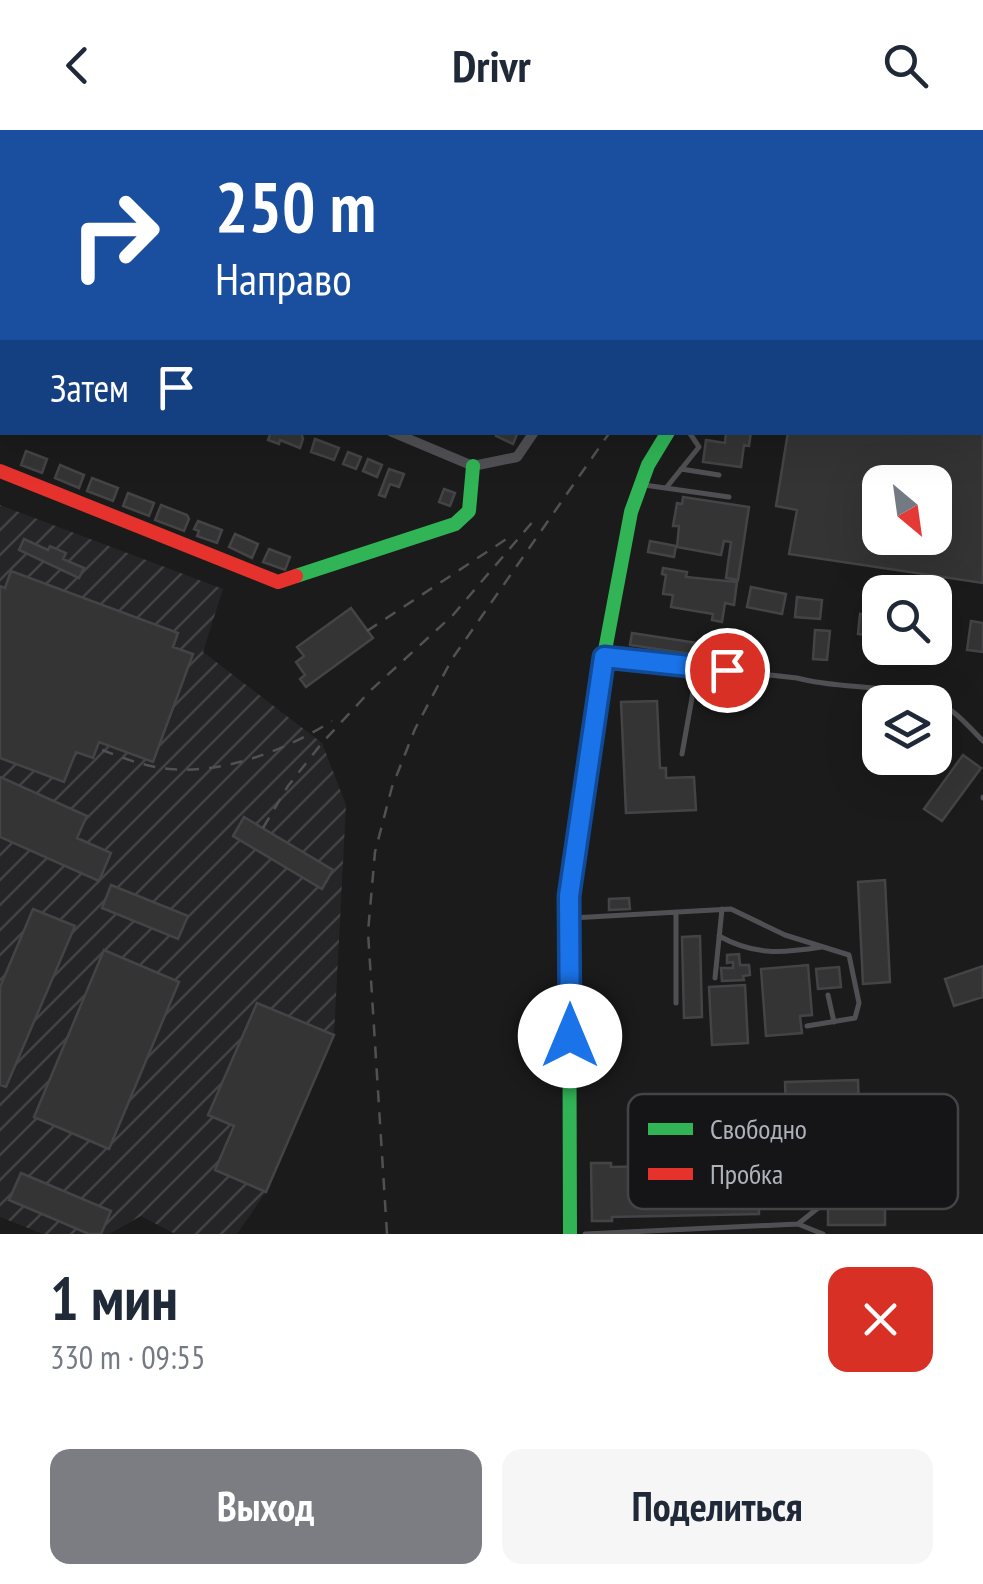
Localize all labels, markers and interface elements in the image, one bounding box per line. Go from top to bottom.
text: Drivr [452,36,531,94]
icon: back [50,38,105,93]
icon: search [878,38,933,93]
text: 250 m [215,161,376,251]
icon: right [50,170,180,300]
text: Направо [215,249,352,307]
icon: arrive [149,360,204,415]
text: Затем [50,363,129,412]
north arrow [862,465,952,555]
map controls [862,465,952,775]
button: search [862,575,952,665]
pin [685,628,770,713]
icon: arrive [700,643,755,698]
button: layers [862,685,952,775]
position arrow [518,984,622,1088]
legend [628,1094,958,1209]
text: Свободно [710,1110,807,1147]
text: Пробка [710,1155,783,1192]
text: 1 мин [50,1259,178,1337]
button: close [828,1267,933,1372]
text: 330 m · 09:55 [50,1336,205,1378]
button: Выход [50,1449,482,1564]
button: Поделиться [502,1449,933,1564]

